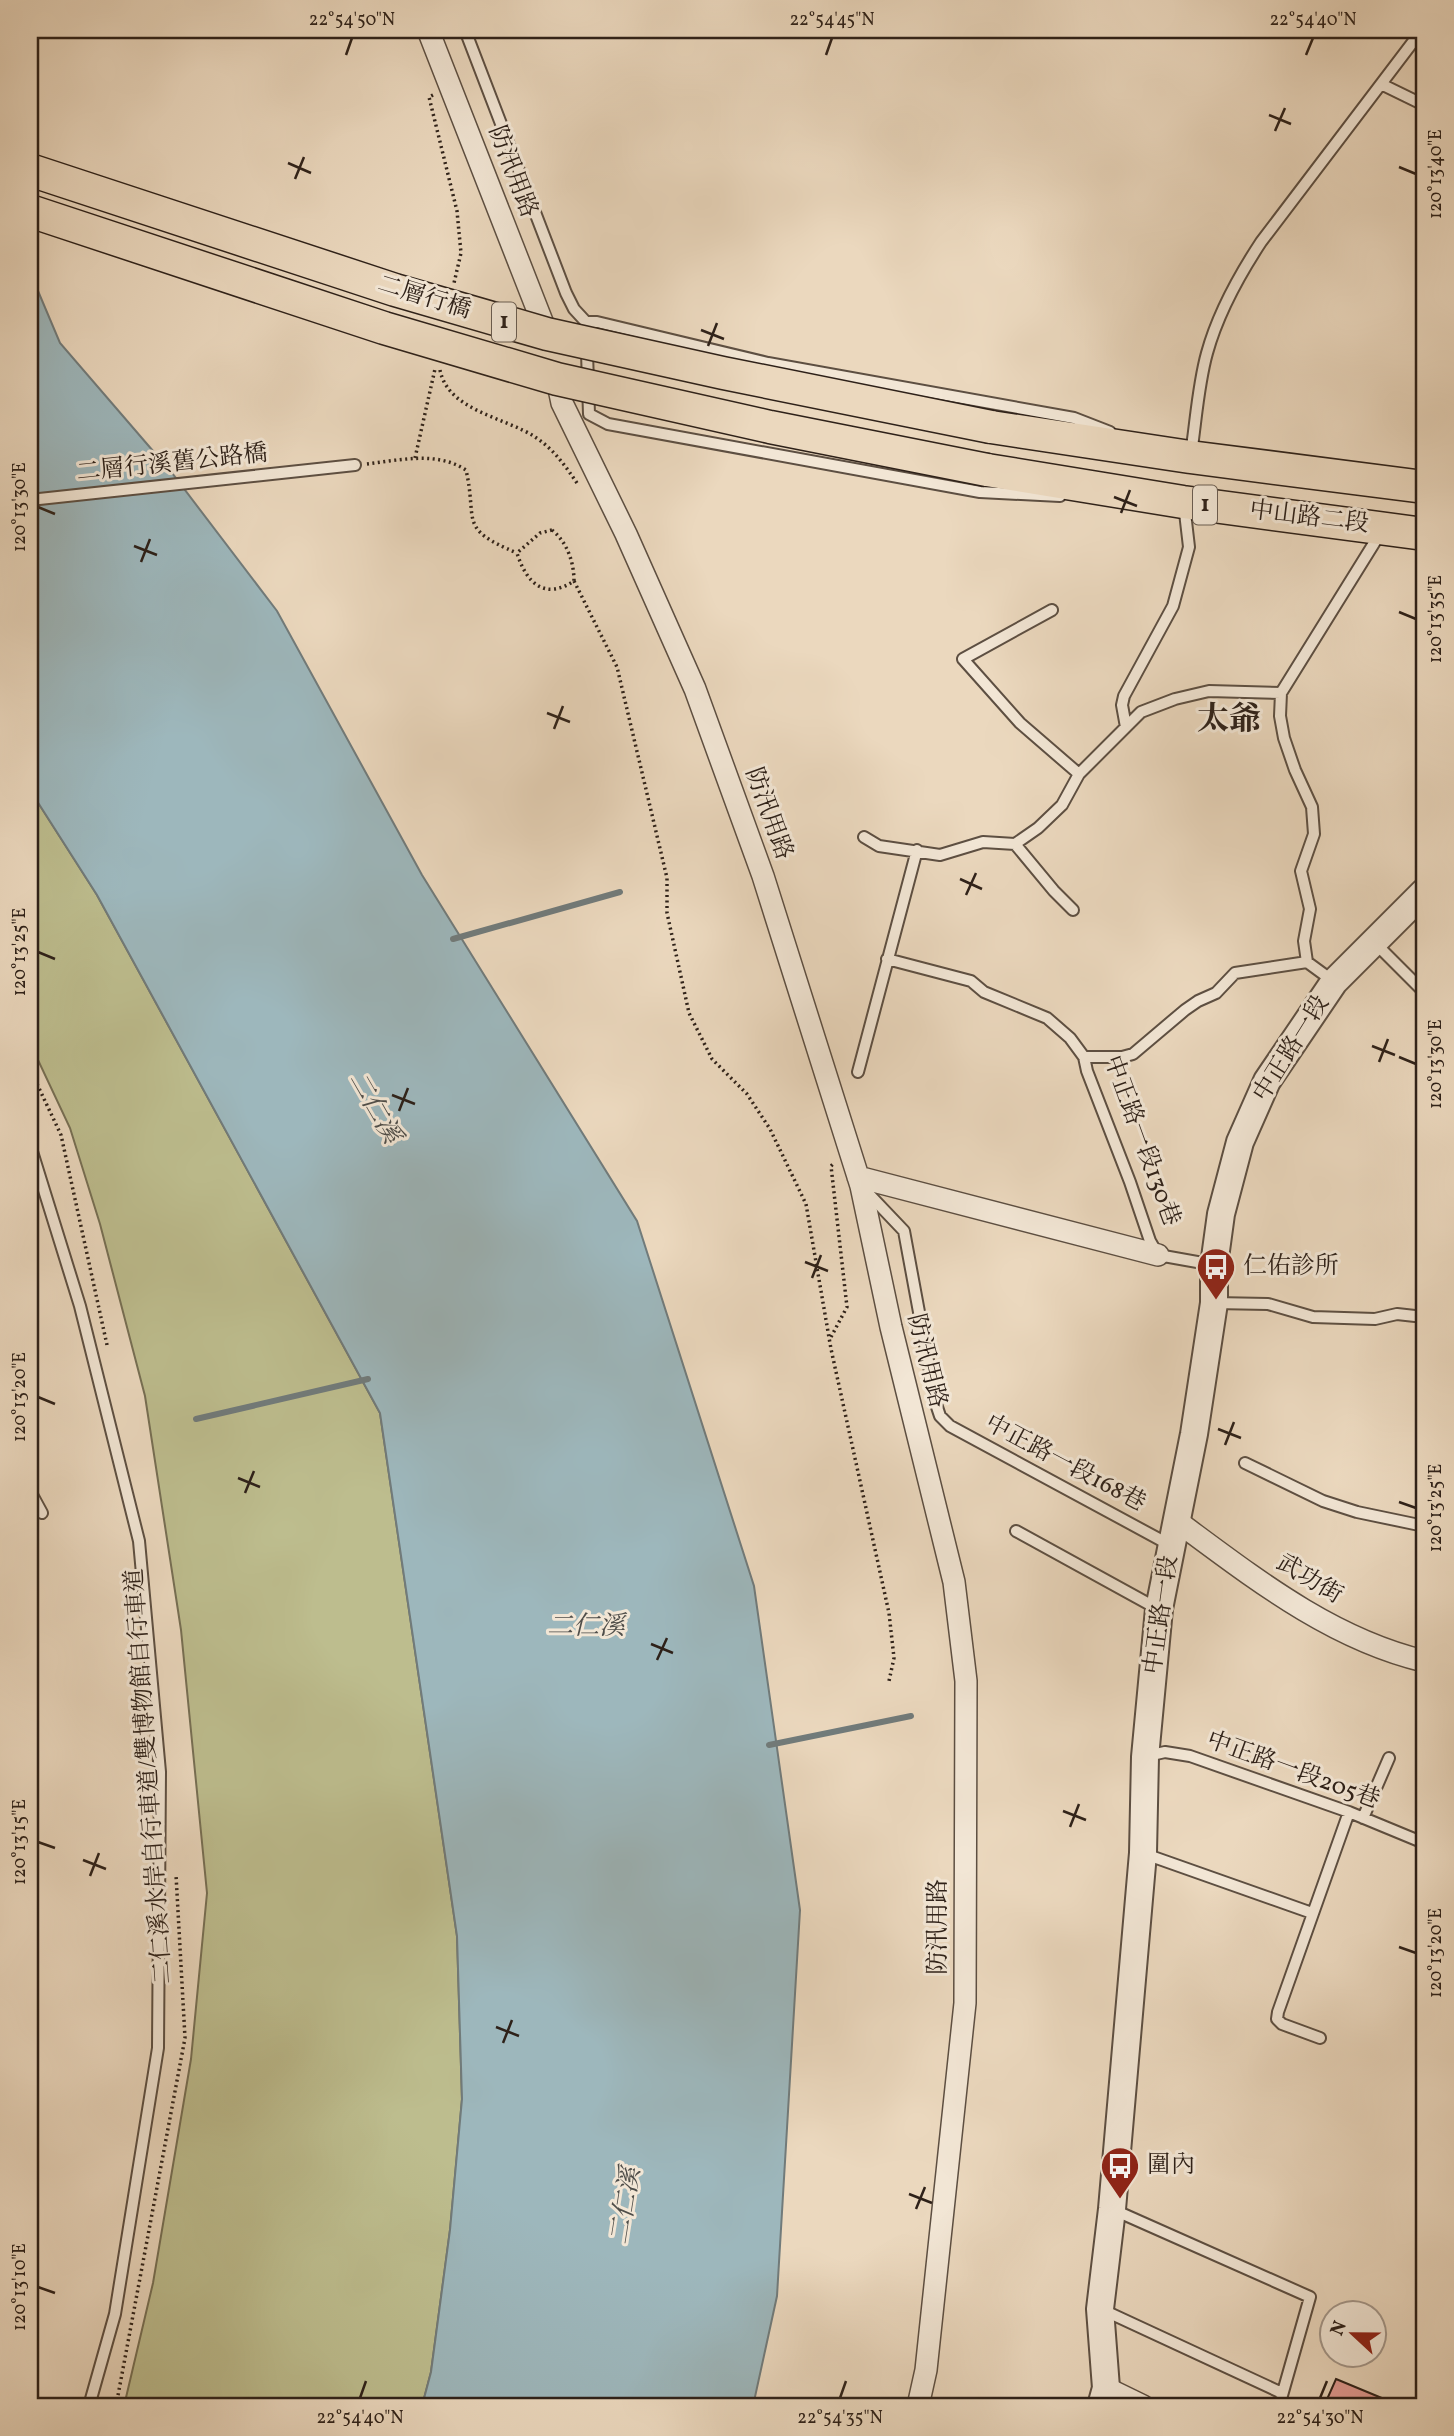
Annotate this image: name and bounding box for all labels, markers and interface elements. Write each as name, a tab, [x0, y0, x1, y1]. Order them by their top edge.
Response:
text: 22°54'50"N	[309, 8, 395, 33]
text: 22°54'45"N	[789, 8, 875, 33]
text: 22°54'40"N	[1269, 8, 1357, 33]
street label: 防汛用路	[479, 121, 545, 223]
text: 120°13'40"E	[1424, 129, 1449, 219]
street label: 二層行橋	[373, 268, 475, 328]
road number: 1	[492, 302, 516, 342]
street label: 二層行溪舊公路橋	[75, 437, 269, 491]
text: 120°13'30"E	[8, 462, 33, 552]
road number: 1	[1193, 485, 1217, 524]
street label: 中山路二段	[1247, 494, 1371, 542]
text: 120°13'35"E	[1424, 575, 1449, 663]
district label: 太爺	[1197, 699, 1261, 743]
street label: 防汛用路	[736, 763, 800, 865]
text: 120°13'25"E	[8, 908, 33, 996]
street label: 中正路一段	[1246, 989, 1338, 1109]
text: 120°13'30"E	[1424, 1019, 1449, 1109]
street label: 中正路一段130巷	[1094, 1051, 1188, 1231]
water label: 二仁溪	[339, 1065, 411, 1153]
bus stop icon: 仁佑診所	[1195, 1246, 1237, 1301]
place label: 仁佑診所	[1243, 1250, 1339, 1284]
street label: 防汛用路	[898, 1310, 954, 1412]
text: 120°13'20"E	[8, 1352, 33, 1442]
street label: 中正路一段168巷	[979, 1407, 1151, 1521]
text: 120°13'25"E	[1424, 1464, 1449, 1552]
street label: 武功街	[1269, 1547, 1349, 1613]
street label: 中正路一段	[1137, 1553, 1187, 1677]
street label: 二仁溪水岸自行車道/雙博物館自行車道	[119, 1567, 181, 1985]
water label: 二仁溪	[547, 1609, 628, 1645]
street label: 中正路一段205巷	[1201, 1724, 1385, 1818]
text: 120°13'15"E	[8, 1799, 33, 1885]
street label: 防汛用路	[922, 1879, 956, 1975]
text: 120°13'20"E	[1424, 1908, 1449, 1998]
bus stop icon: 圍內	[1099, 2145, 1141, 2200]
place label: 圍內	[1147, 2149, 1195, 2183]
water label: 二仁溪	[602, 2162, 650, 2247]
text: 120°13'10"E	[8, 2243, 33, 2331]
north arrow	[1318, 2300, 1388, 2370]
text: N	[1324, 2317, 1354, 2340]
text: 22°54'40"N	[316, 2406, 404, 2431]
text: 22°54'35"N	[797, 2406, 883, 2431]
text: 22°54'30"N	[1277, 2406, 1364, 2431]

